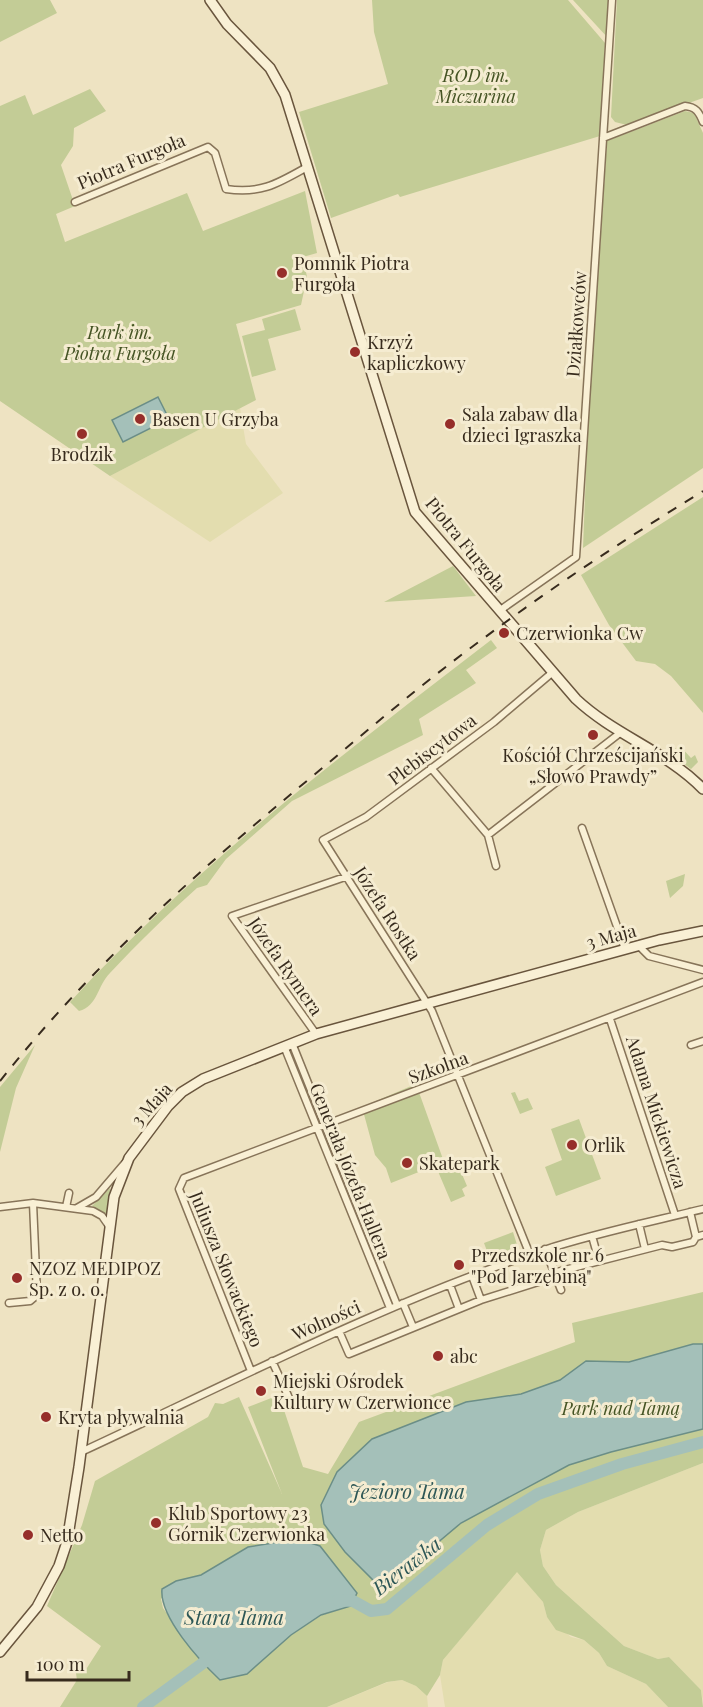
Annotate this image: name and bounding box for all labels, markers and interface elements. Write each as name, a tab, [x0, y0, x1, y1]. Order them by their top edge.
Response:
park label: ROD im. Miczurina	[435, 63, 516, 108]
street label: Piotra Furgoła	[73, 127, 189, 195]
place label: Pomnik Piotra Furgoła	[294, 251, 409, 296]
marker: Pomnik Piotra Furgoła	[275, 266, 289, 280]
street label: Działkowców	[560, 270, 592, 378]
park label: Park im. Piotra Furgoła	[63, 320, 176, 365]
place label: Krzyż kapliczkowy	[367, 330, 466, 375]
marker: Krzyż kapliczkowy	[348, 345, 362, 359]
place label: Sala zabaw dla dzieci Igraszka	[462, 402, 582, 447]
place label: Basen U Grzyba	[152, 407, 279, 431]
marker: Basen U Grzyba	[133, 412, 147, 426]
marker: Sala zabaw dla dzieci Igraszka	[443, 417, 457, 431]
marker: Brodzik	[75, 427, 89, 441]
place label: Brodzik	[51, 442, 114, 466]
street label: Piotra Furgoła	[420, 492, 512, 596]
place label: Czerwionka Cw	[516, 621, 643, 645]
marker: Czerwionka Cw	[497, 626, 511, 640]
street label: Plebiscytowa	[383, 708, 481, 790]
marker: Kościół Chrześcijański „Słowo Prawdy”	[586, 728, 600, 742]
place label: Kościół Chrześcijański „Słowo Prawdy”	[502, 743, 684, 788]
street label: Józefa Rostka	[348, 861, 427, 964]
street label: Józefa Rymera	[243, 911, 329, 1020]
street label: 3 Maja	[583, 918, 639, 954]
street label: Adama Mickiewicza	[621, 1032, 693, 1191]
street label: Szkolna	[405, 1045, 471, 1089]
street label: 3 Maja	[125, 1077, 177, 1131]
street label: Generała Józefa Hallera	[305, 1079, 397, 1263]
place label: Orlik	[584, 1133, 625, 1157]
marker: Orlik	[565, 1138, 579, 1152]
place label: Skatepark	[419, 1151, 500, 1175]
marker: Skatepark	[400, 1156, 414, 1170]
street label: Juliusza Słowackiego	[184, 1187, 269, 1351]
place label: Przedszkole nr 6 "Pod Jarzębiną"	[471, 1243, 604, 1288]
place label: NZOZ MEDIPOZ Sp. z o. o.	[29, 1256, 161, 1301]
marker: Przedszkole nr 6 "Pod Jarzębiną"	[452, 1258, 466, 1272]
marker: NZOZ MEDIPOZ Sp. z o. o.	[10, 1271, 24, 1285]
street label: Wolności	[287, 1294, 364, 1346]
place label: abc	[450, 1344, 478, 1368]
marker: abc	[431, 1349, 445, 1363]
place label: Miejski Ośrodek Kultury w Czerwionce	[273, 1369, 451, 1414]
marker: Miejski Ośrodek Kultury w Czerwionce	[254, 1384, 268, 1398]
park label: Park nad Tamą	[561, 1396, 680, 1420]
place label: Kryta pływalnia	[58, 1405, 184, 1429]
marker: Kryta pływalnia	[39, 1410, 53, 1424]
water label: Jezioro Tama	[349, 1477, 465, 1504]
place label: Klub Sportowy 23 Górnik Czerwionka	[168, 1501, 325, 1546]
marker: Klub Sportowy 23 Górnik Czerwionka	[149, 1516, 163, 1530]
place label: Netto	[40, 1523, 84, 1547]
marker: Netto	[21, 1528, 35, 1542]
water label: Bierawka	[365, 1530, 446, 1601]
water label: Stara Tama	[183, 1603, 284, 1630]
scale bar	[27, 1644, 129, 1682]
text: 100 m	[36, 1652, 85, 1676]

